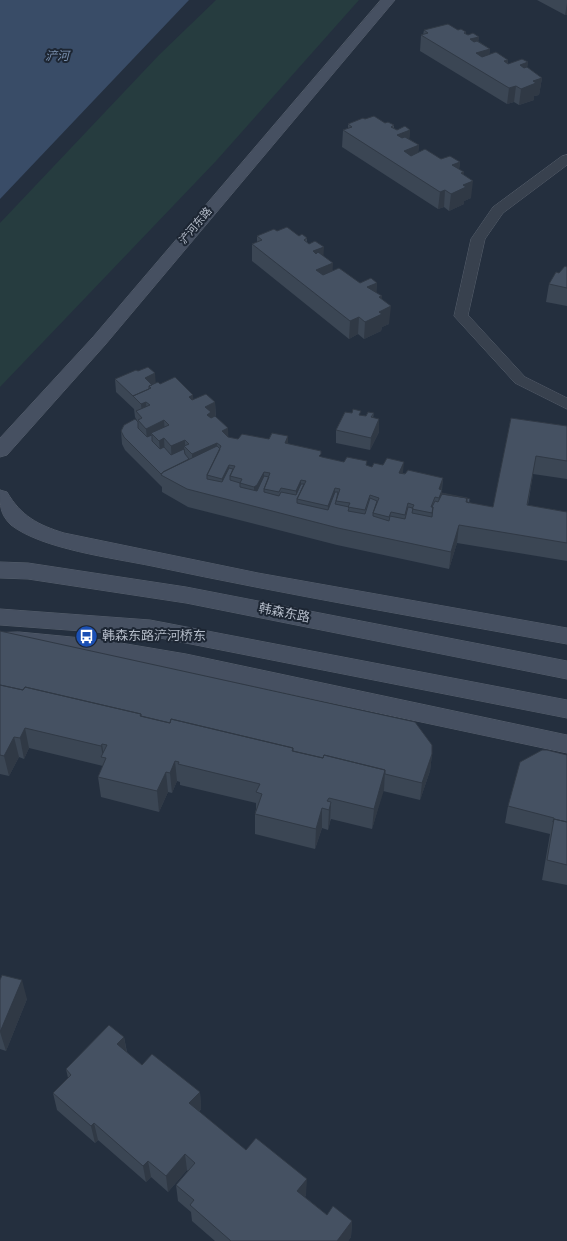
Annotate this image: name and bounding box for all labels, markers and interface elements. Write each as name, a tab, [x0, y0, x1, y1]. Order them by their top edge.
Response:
water label: 浐河	[45, 49, 71, 65]
street label: 浐河东路	[176, 205, 216, 247]
street label: 韩森东路	[257, 600, 311, 627]
bus stop icon: 韩森东路浐河桥东	[74, 624, 100, 650]
place label: 韩森东路浐河桥东	[102, 628, 206, 645]

